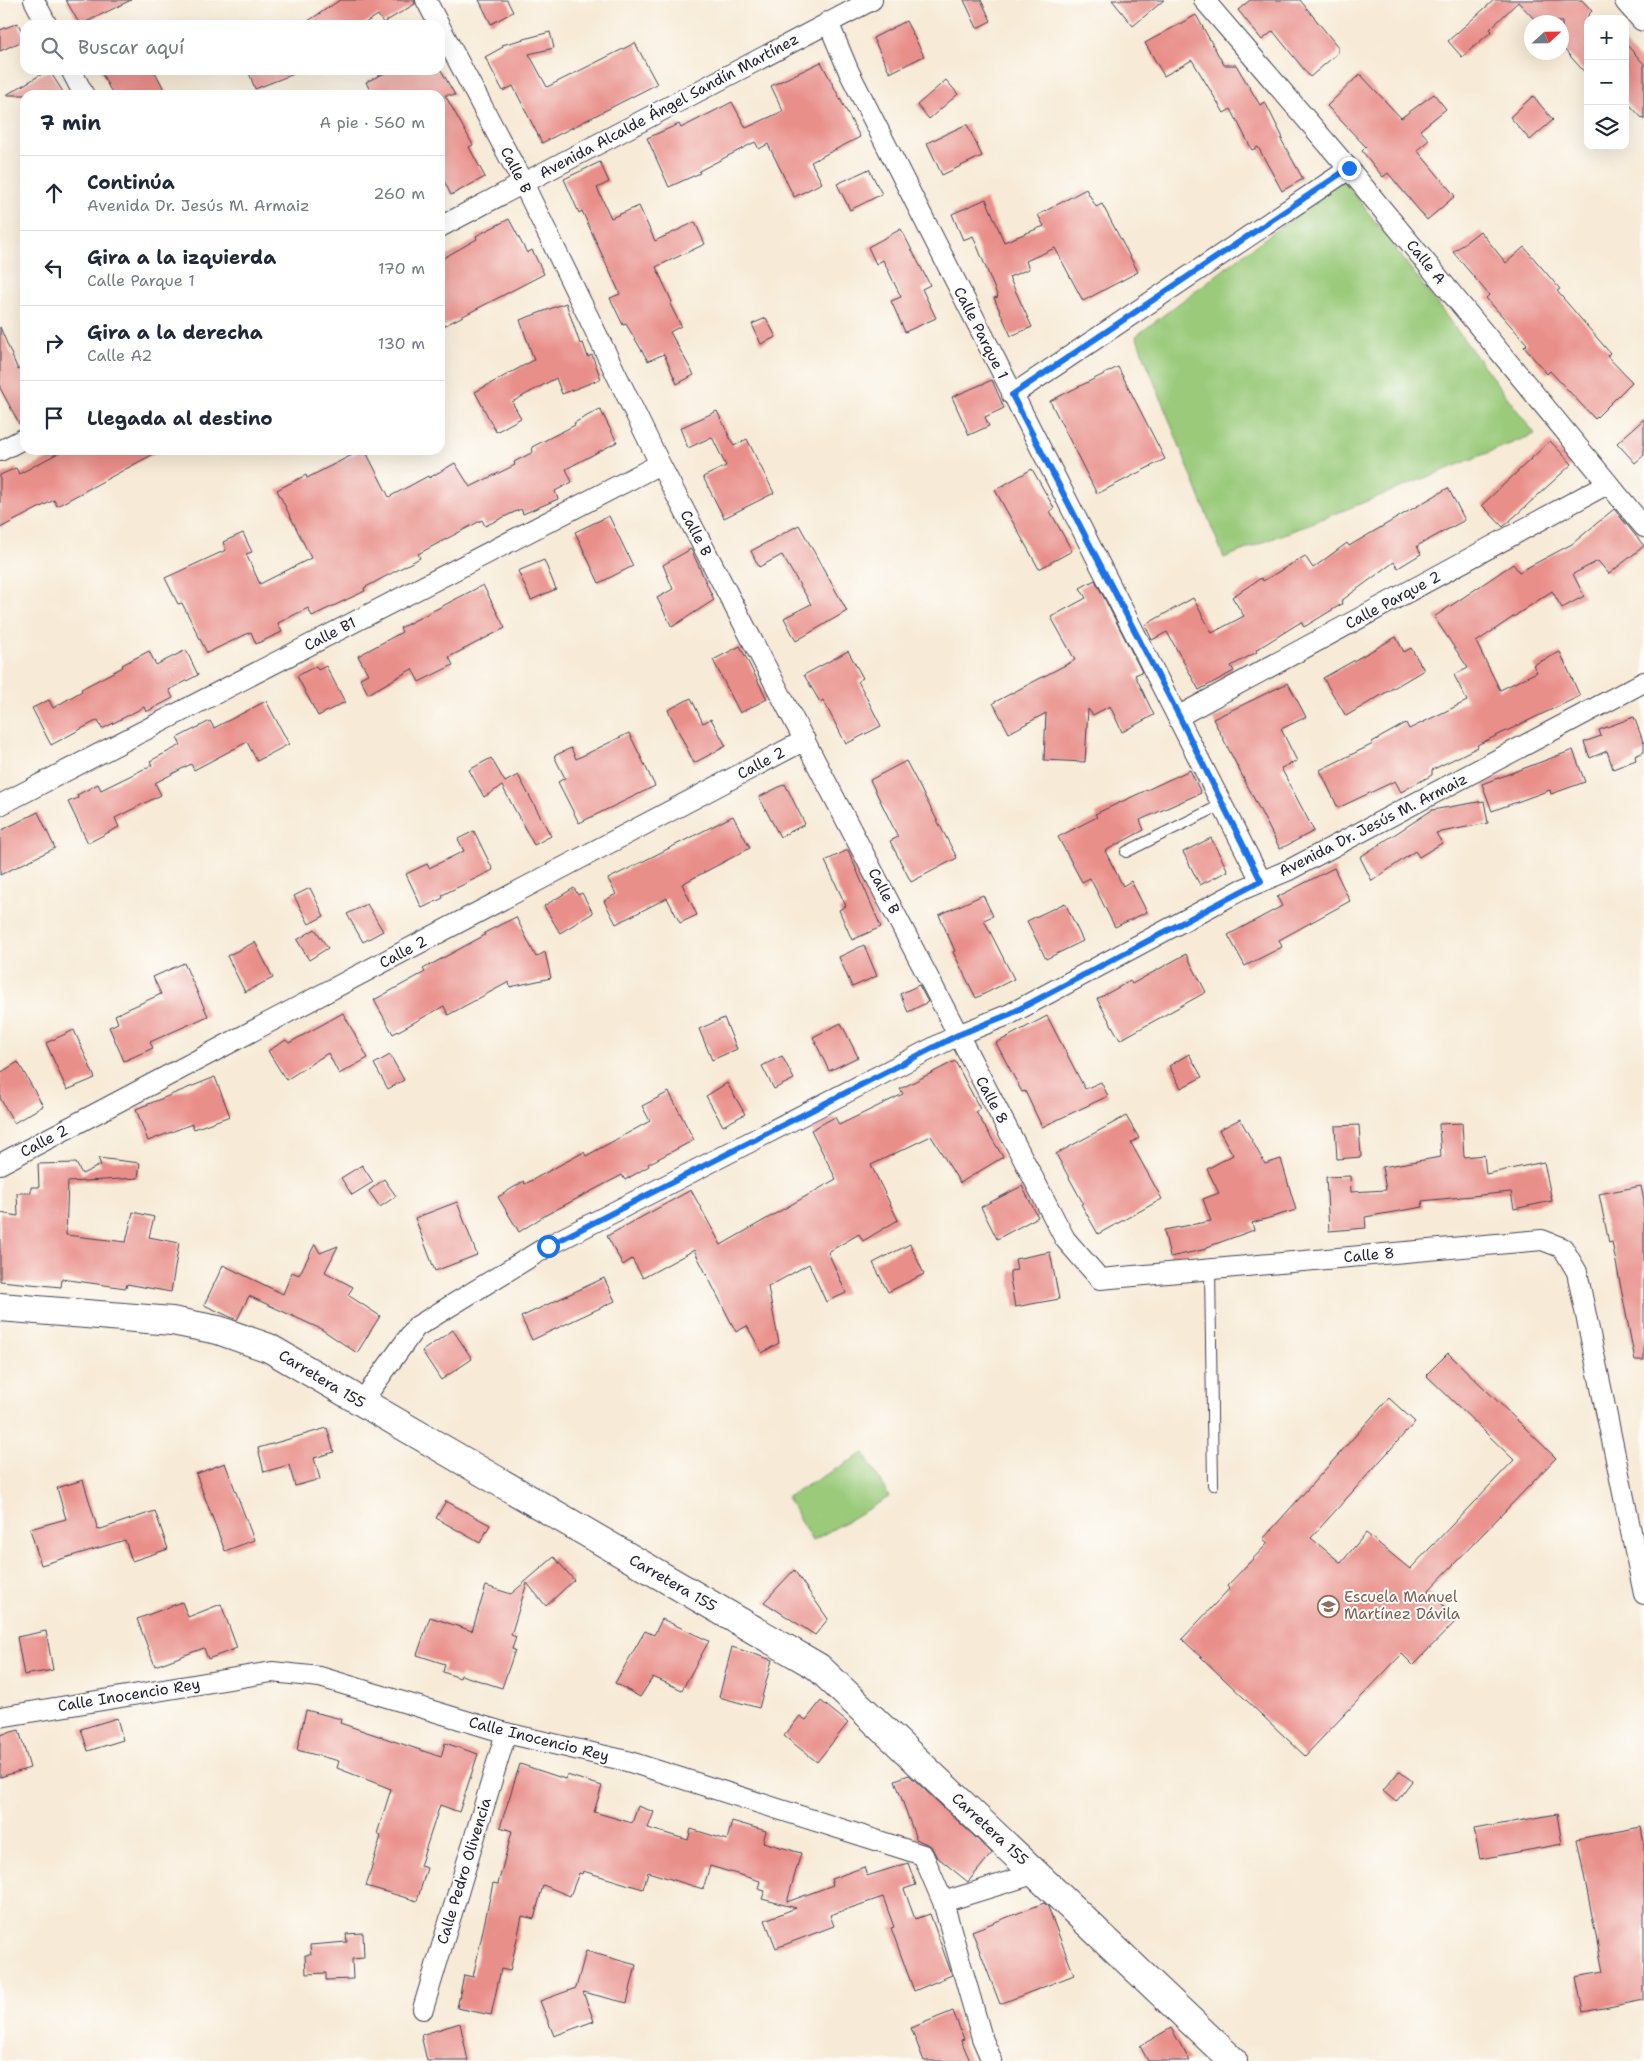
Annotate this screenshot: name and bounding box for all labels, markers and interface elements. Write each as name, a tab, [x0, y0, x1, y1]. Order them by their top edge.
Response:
north arrow	[1524, 15, 1569, 60]
map controls	[1584, 15, 1629, 150]
button: +	[1584, 15, 1629, 60]
search box	[20, 20, 445, 75]
street label: Avenida Alcalde Ángel Sandín Martínez	[535, 28, 802, 183]
icon: search	[38, 34, 66, 62]
text: Buscar aquí	[78, 35, 184, 60]
button: −	[1584, 60, 1629, 105]
button: layers	[1584, 105, 1629, 150]
text: 7 min	[40, 109, 101, 137]
text: A pie · 560 m	[320, 112, 425, 133]
street label: Calle B	[496, 143, 536, 197]
route end	[1338, 157, 1361, 180]
text: Continúa	[87, 170, 175, 195]
icon: ahead	[40, 179, 68, 207]
text: 260 m	[373, 183, 425, 204]
text: Avenida Dr. Jesús M. Armaiz	[87, 195, 310, 216]
street label: Calle A	[1402, 236, 1450, 288]
text: Gira a la izquierda	[87, 245, 276, 270]
icon: left	[40, 254, 68, 282]
text: 170 m	[378, 258, 425, 279]
text: Calle Parque 1	[87, 270, 195, 291]
street label: Calle Parque 1	[949, 283, 1013, 383]
text: Gira a la derecha	[87, 320, 263, 345]
icon: right	[40, 329, 68, 357]
text: 130 m	[378, 333, 425, 354]
text: Calle A2	[87, 345, 152, 366]
icon: arrive	[40, 404, 68, 432]
text: Llegada al destino	[87, 406, 273, 431]
street label: Calle B	[676, 506, 717, 560]
street label: Calle Parque 2	[1342, 566, 1444, 634]
street label: Calle B1	[301, 612, 359, 656]
street label: Calle 2	[734, 742, 788, 784]
street label: Avenida Dr. Jesús M. Armaiz	[1275, 769, 1471, 881]
street label: Calle B	[864, 864, 905, 918]
street label: Calle 2	[376, 931, 430, 973]
street label: Calle 8	[971, 1073, 1013, 1127]
street label: Calle 2	[17, 1120, 71, 1162]
route start	[537, 1235, 560, 1258]
street label: Calle 8	[1343, 1243, 1395, 1267]
street label: Carretera 155	[275, 1345, 369, 1413]
street label: Carretera 155	[626, 1550, 720, 1616]
place label: Escuela Manuel Martínez Dávila	[1344, 1587, 1461, 1624]
school or university icon: Escuela Manuel Martínez Dávila	[1316, 1594, 1340, 1618]
street label: Calle Inocencio Rey	[56, 1674, 202, 1716]
street label: Calle Inocencio Rey	[467, 1712, 611, 1766]
street label: Carretera 155	[947, 1788, 1033, 1870]
street label: Calle Pedro Olivencia	[432, 1795, 496, 1947]

